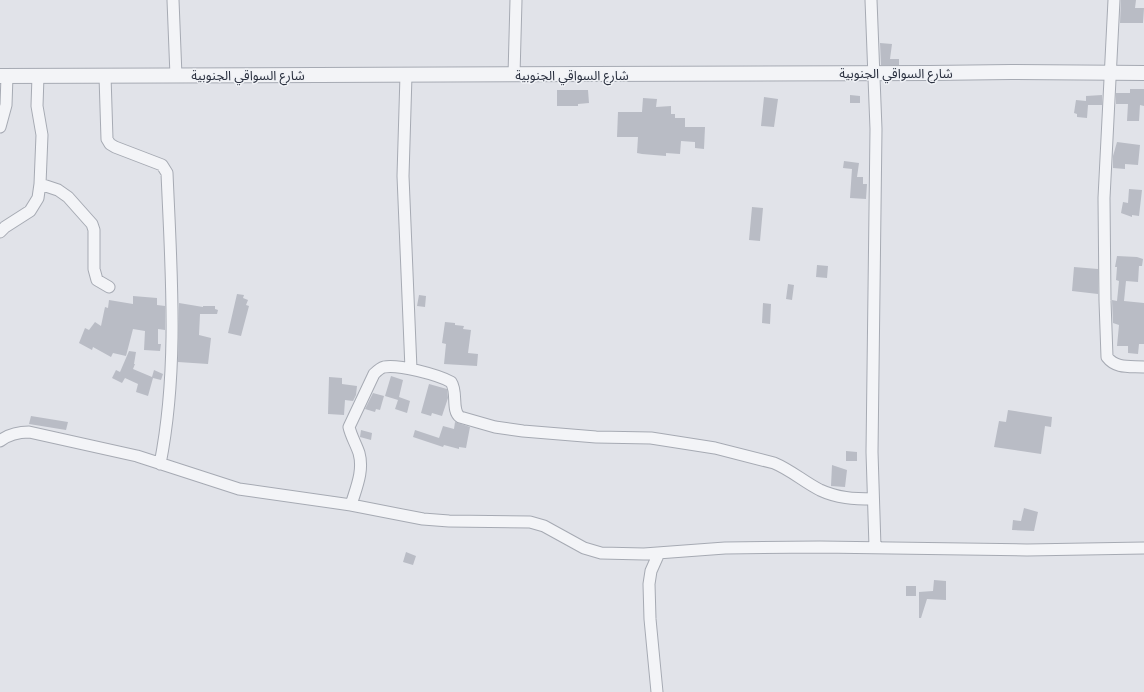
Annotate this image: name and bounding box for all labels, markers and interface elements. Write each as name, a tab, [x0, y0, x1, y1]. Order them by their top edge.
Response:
street label: شارع السواقي الجنوبية	[839, 66, 953, 84]
street label: شارع السواقي الجنوبية	[191, 68, 305, 86]
street label: شارع السواقي الجنوبية	[515, 68, 629, 86]

